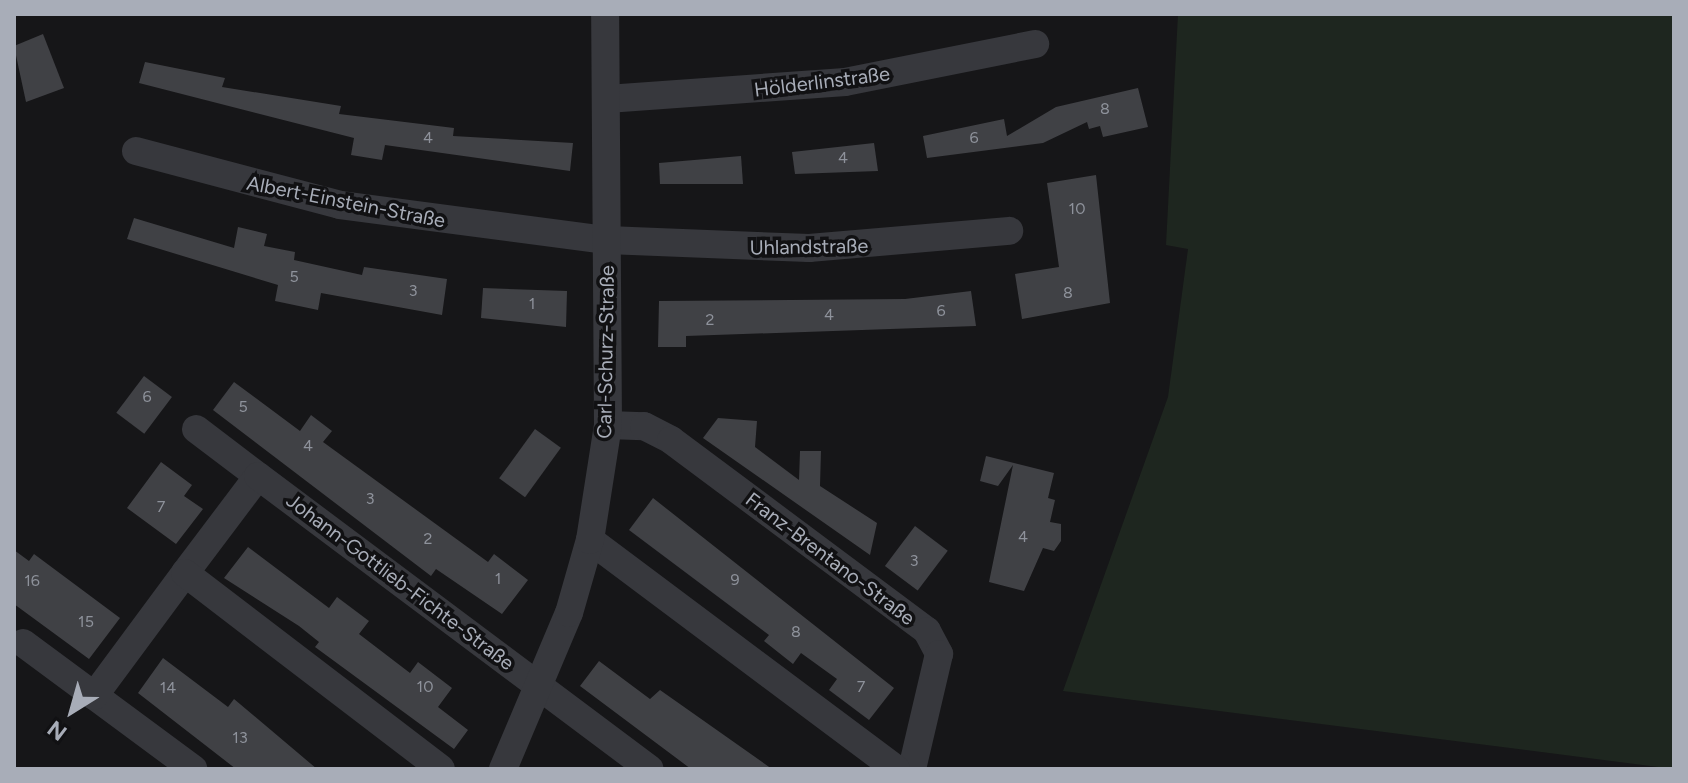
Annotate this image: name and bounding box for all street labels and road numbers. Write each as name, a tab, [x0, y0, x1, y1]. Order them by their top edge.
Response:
street label: Hölderlinstraße	[753, 62, 891, 102]
street label: Albert-Einstein-Straße	[245, 171, 447, 233]
street label: Uhlandstraße	[749, 234, 869, 260]
street label: Carl-Schurz-Straße	[592, 265, 620, 439]
street label: Franz-Brentano-Straße	[741, 487, 919, 631]
street label: Johann-Gottlieb-Fichte-Straße	[281, 488, 519, 676]

